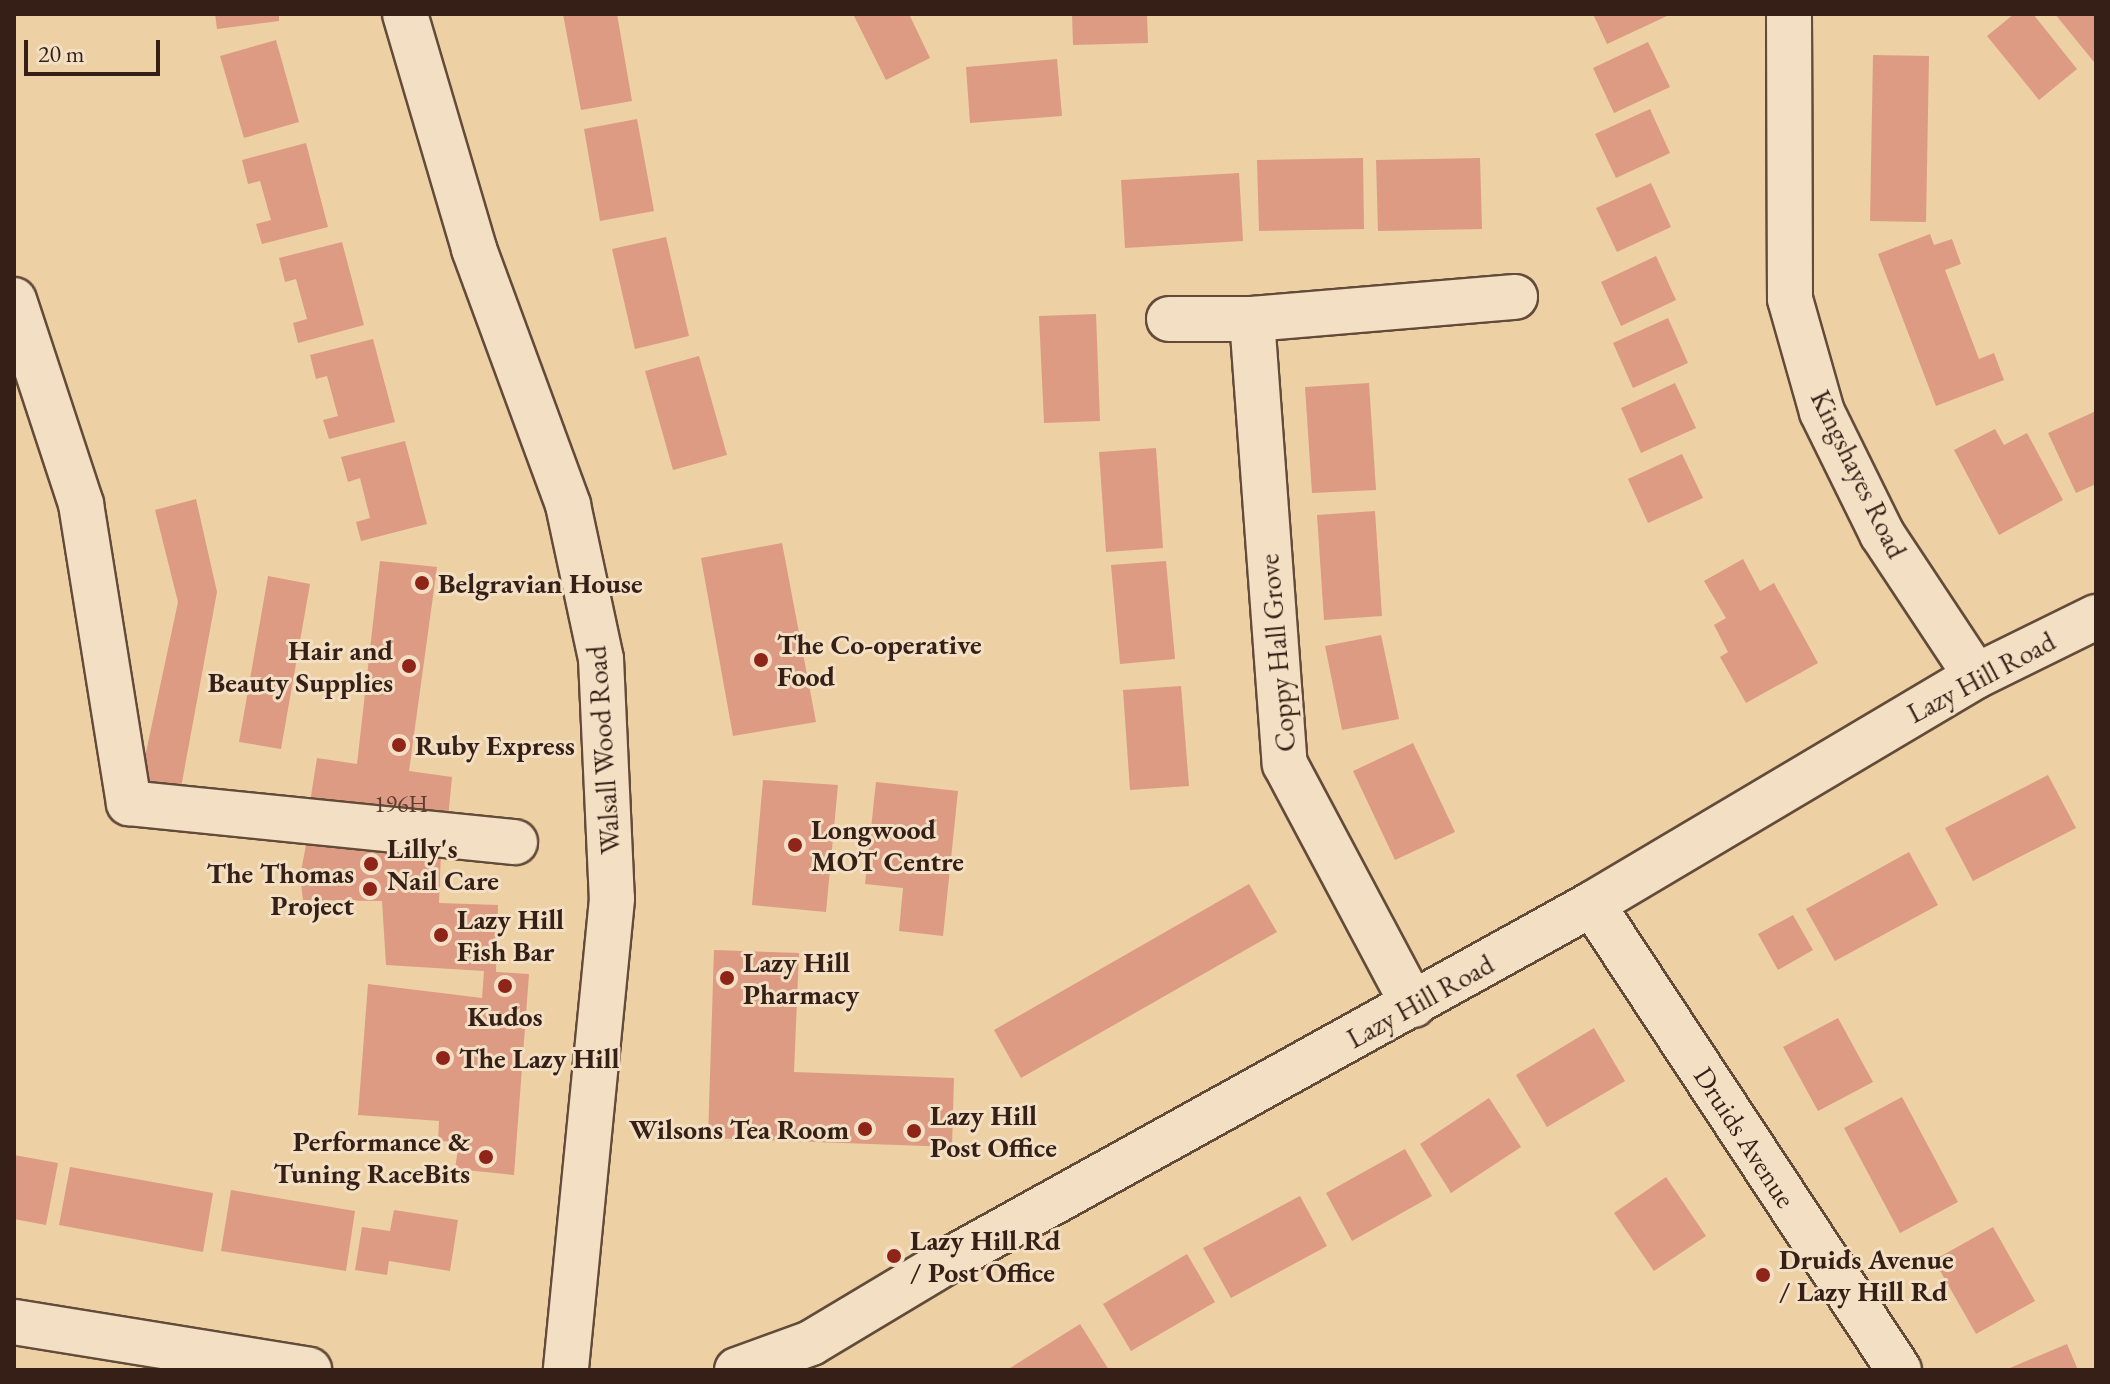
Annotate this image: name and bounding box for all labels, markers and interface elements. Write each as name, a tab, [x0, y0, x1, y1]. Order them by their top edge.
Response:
scale bar	[28, 24, 164, 74]
text: 20 m	[38, 38, 85, 69]
street label: Kingshayes Road	[1804, 384, 1914, 564]
street label: Coppy Hall Grove	[1252, 553, 1302, 753]
place label: Belgravian House	[438, 566, 643, 600]
marker: Belgravian House	[413, 574, 431, 592]
street label: Lazy Hill Road	[1901, 624, 2061, 730]
place label: The Co-operative Food	[777, 627, 982, 693]
place label: Hair and Beauty Supplies	[208, 633, 393, 699]
street label: Walsall Wood Road	[579, 645, 627, 855]
marker: The Co-operative Food	[752, 651, 770, 669]
marker: Hair and Beauty Supplies	[400, 657, 418, 675]
place label: Ruby Express	[415, 728, 575, 762]
marker: Ruby Express	[390, 736, 408, 754]
house number: 196H	[374, 790, 428, 818]
place label: Longwood MOT Centre	[811, 812, 964, 878]
place label: Lilly's Nail Care	[387, 831, 499, 897]
marker: Longwood MOT Centre	[786, 836, 804, 854]
marker: Lilly's Nail Care	[362, 855, 380, 873]
place label: The Thomas Project	[206, 856, 354, 922]
marker: The Thomas Project	[361, 880, 379, 898]
place label: Lazy Hill Fish Bar	[457, 902, 564, 968]
marker: Lazy Hill Fish Bar	[432, 926, 450, 944]
place label: Lazy Hill Pharmacy	[743, 945, 859, 1011]
street label: Lazy Hill Road	[1341, 947, 1499, 1055]
marker: Lazy Hill Pharmacy	[718, 969, 736, 987]
marker: Kudos	[496, 977, 514, 995]
place label: Kudos	[467, 999, 543, 1033]
place label: The Lazy Hill	[459, 1041, 620, 1075]
marker: The Lazy Hill	[434, 1049, 452, 1067]
street label: Druids Avenue	[1687, 1060, 1803, 1214]
place label: Lazy Hill Post Office	[930, 1098, 1057, 1164]
place label: Wilsons Tea Room	[629, 1112, 849, 1146]
marker: Wilsons Tea Room	[856, 1120, 874, 1138]
marker: Lazy Hill Post Office	[905, 1122, 923, 1140]
place label: Performance & Tuning RaceBits	[273, 1124, 470, 1190]
marker: Performance & Tuning RaceBits	[477, 1148, 495, 1166]
place label: Lazy Hill Rd / Post Office	[910, 1223, 1060, 1289]
place label: Druids Avenue / Lazy Hill Rd	[1779, 1242, 1954, 1308]
marker: Lazy Hill Rd / Post Office	[885, 1247, 903, 1265]
marker: Druids Avenue / Lazy Hill Rd	[1754, 1266, 1772, 1284]

